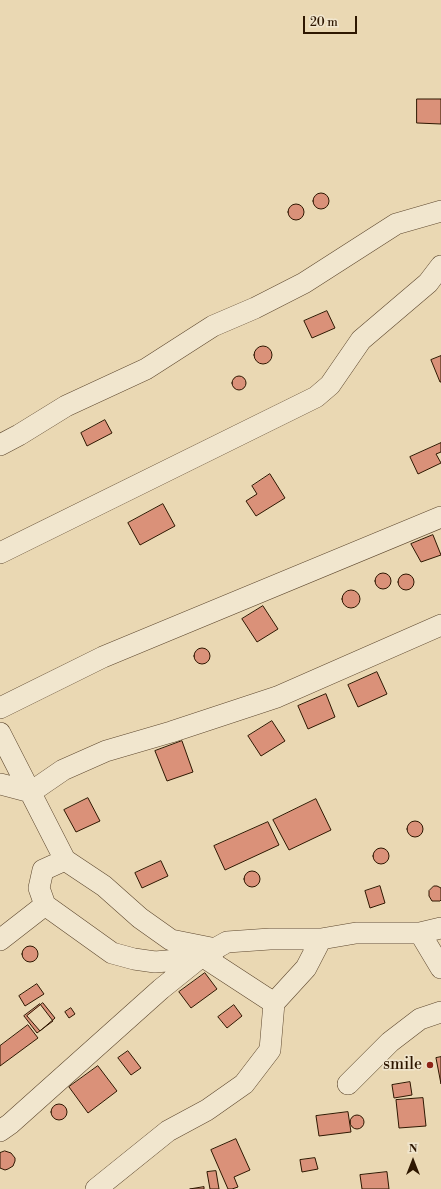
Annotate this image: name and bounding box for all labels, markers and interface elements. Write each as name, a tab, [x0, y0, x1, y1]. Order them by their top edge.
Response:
scale bar	[305, 8, 359, 34]
text: 20 m	[310, 15, 338, 30]
place label: smile	[383, 1055, 422, 1075]
marker: smile	[425, 1060, 435, 1070]
north arrow	[393, 1141, 433, 1181]
text: N	[409, 1142, 417, 1156]

